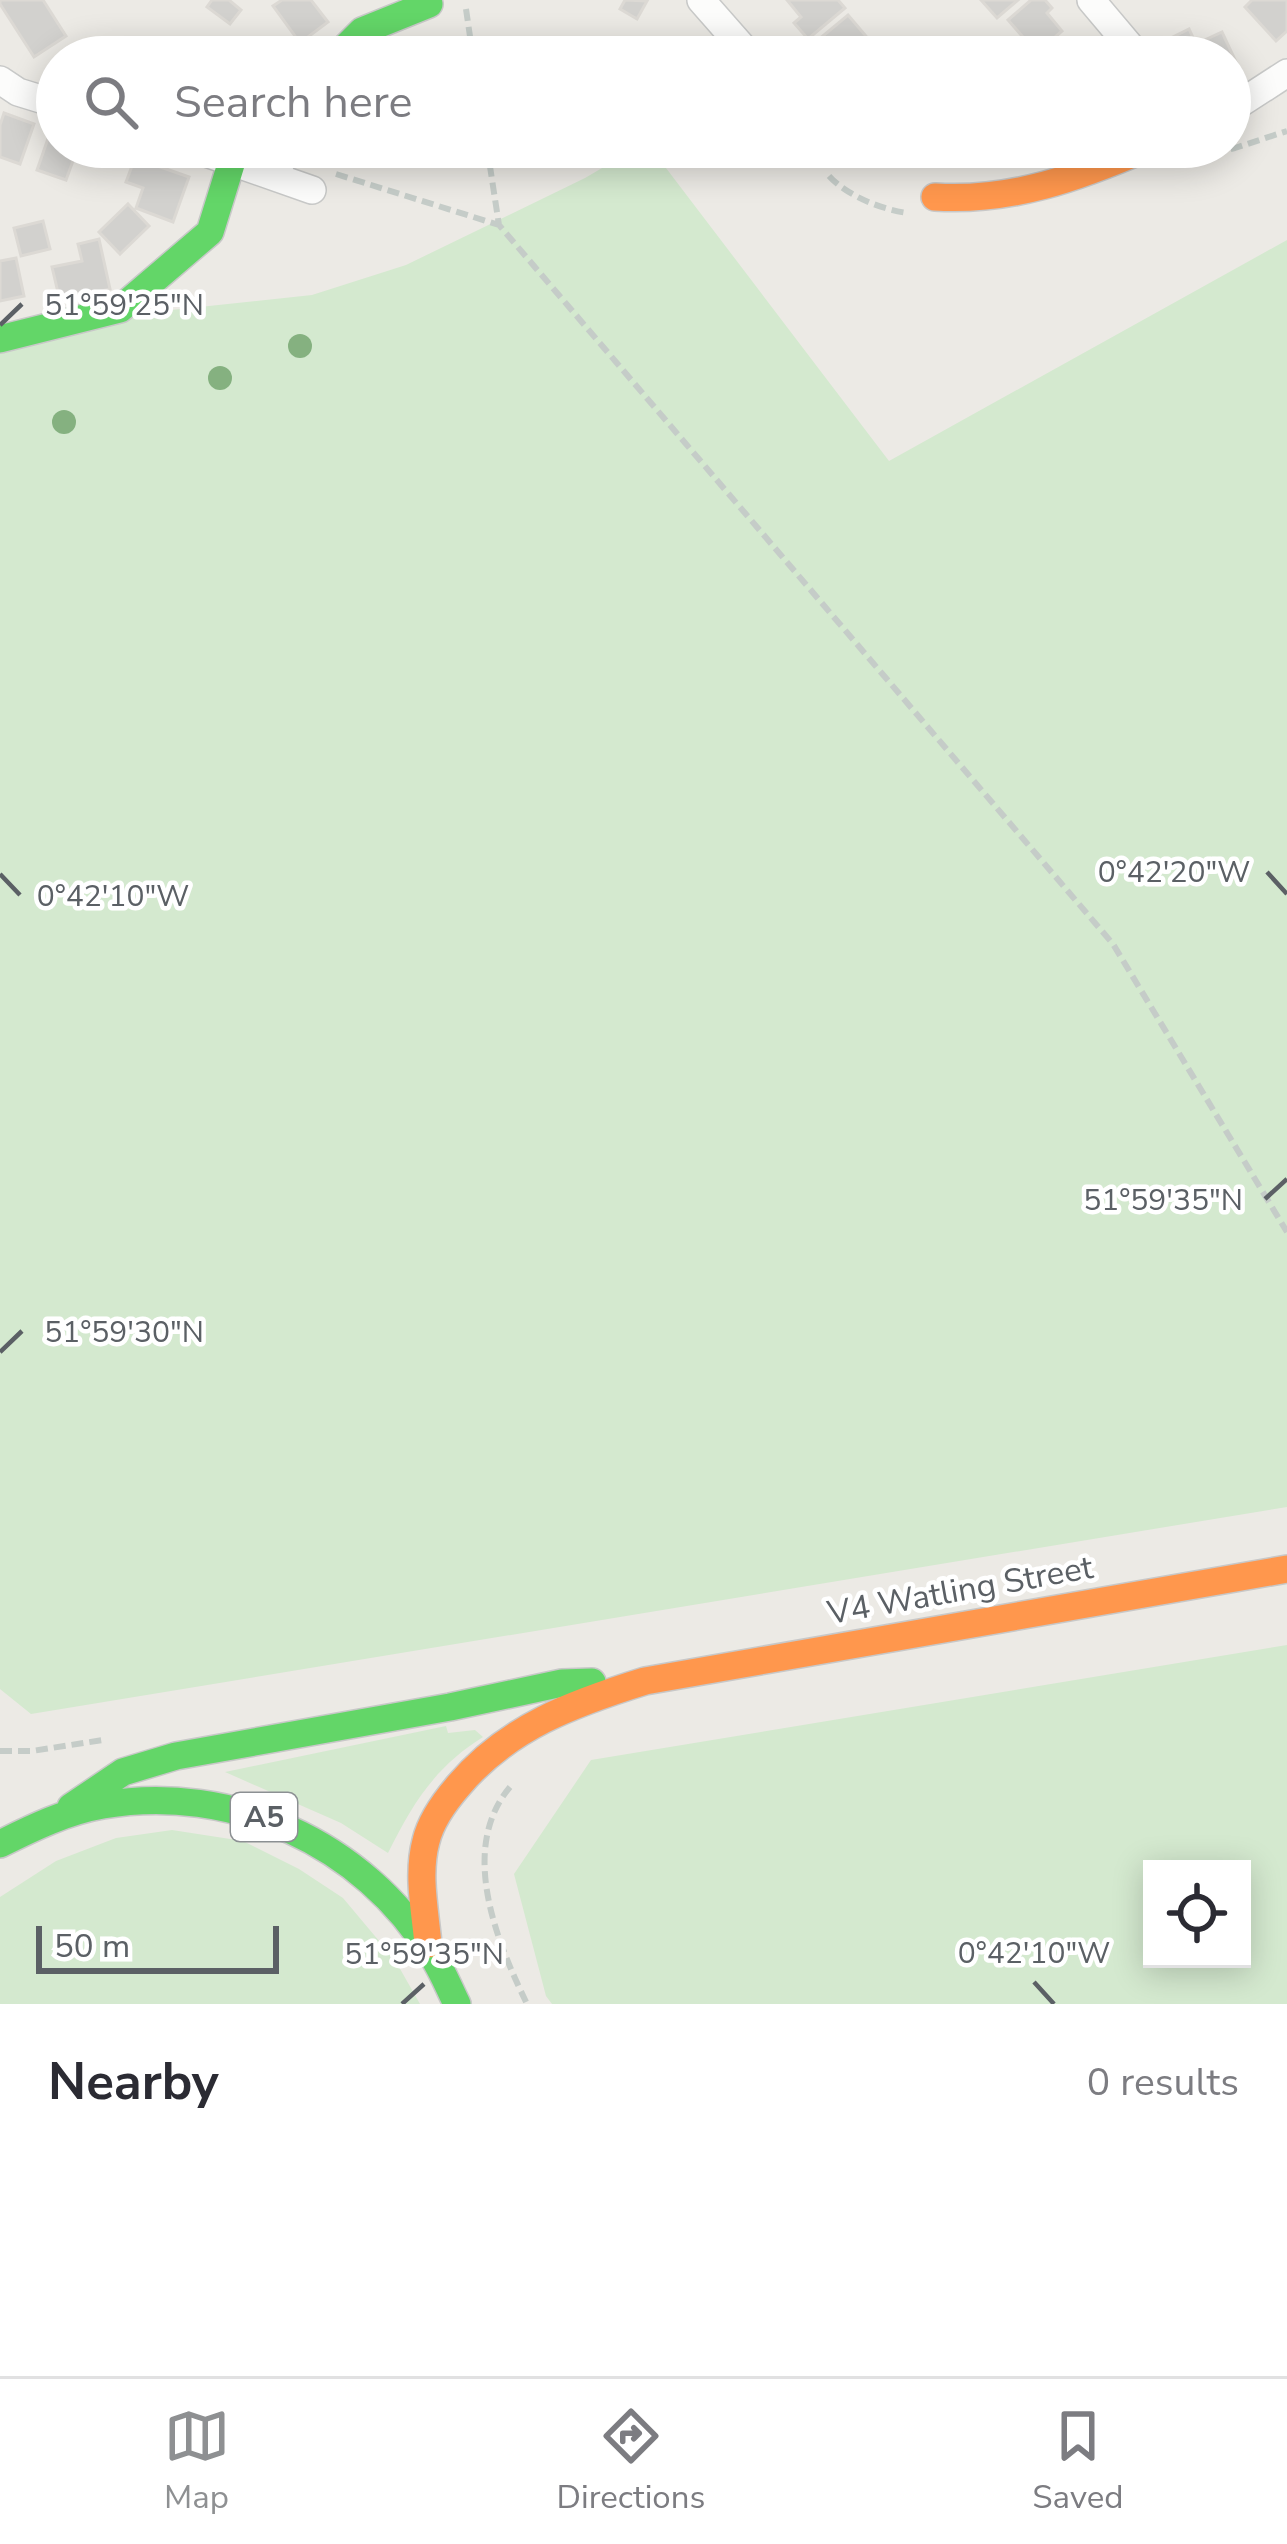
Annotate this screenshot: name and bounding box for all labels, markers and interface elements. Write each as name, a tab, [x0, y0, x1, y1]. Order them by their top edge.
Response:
search box	[36, 36, 1251, 168]
icon: search	[78, 69, 144, 135]
text: Search here	[174, 72, 413, 133]
text: 51°59'25"N	[44, 285, 204, 326]
text: 0°42'20"W	[1098, 852, 1250, 893]
text: 0°42'10"W	[37, 876, 189, 917]
text: 51°59'35"N	[1083, 1180, 1243, 1221]
text: 51°59'30"N	[44, 1312, 204, 1353]
street label: V4 Watling Street	[823, 1545, 1097, 1636]
road number: A5	[231, 1793, 297, 1841]
map controls	[1143, 1860, 1251, 1968]
button: locate	[1143, 1860, 1251, 1968]
scale bar	[36, 1920, 279, 1973]
text: 50 m	[54, 1924, 130, 1969]
text: 0°42'10"W	[958, 1933, 1110, 1974]
text: 51°59'35"N	[344, 1934, 504, 1975]
text: Nearby	[48, 2047, 219, 2117]
text: 0 results	[1087, 2056, 1239, 2109]
tab: Map	[164, 2403, 230, 2520]
tab: Directions	[557, 2403, 705, 2520]
tab: Saved	[1032, 2403, 1123, 2520]

